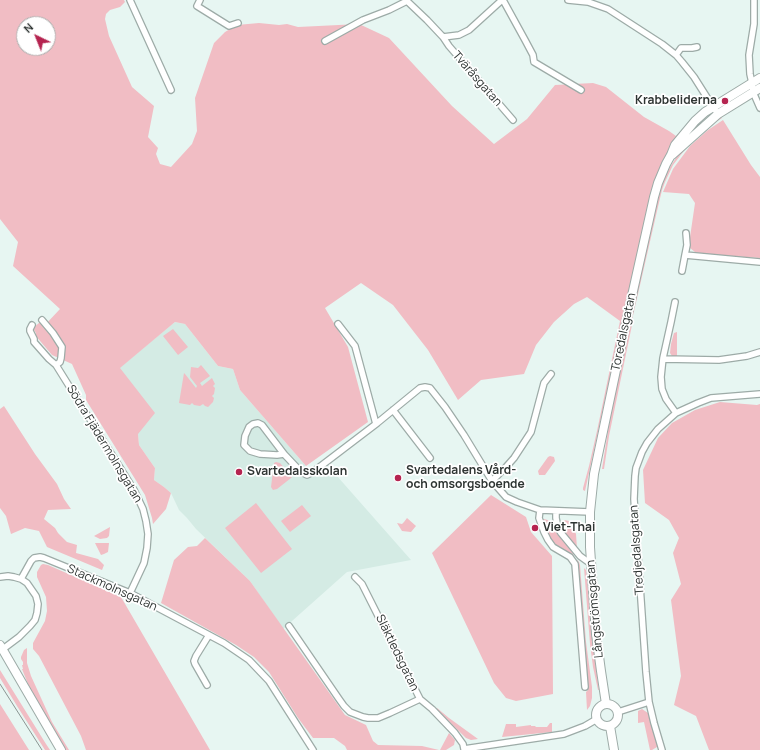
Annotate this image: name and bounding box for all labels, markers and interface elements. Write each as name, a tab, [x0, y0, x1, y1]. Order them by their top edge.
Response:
north arrow	[16, 16, 56, 56]
text: N	[20, 19, 36, 36]
street label: Tväråsgatan	[449, 49, 505, 109]
place label: Krabbeliderna	[635, 94, 717, 108]
marker: Krabbeliderna	[720, 96, 730, 106]
street label: Toredalsgatan	[609, 291, 639, 373]
street label: Södra Fjädermolnsgatan	[63, 383, 145, 505]
place label: Svartedalens Vård- och omsorgsboende	[406, 464, 525, 492]
place label: Svartedalsskolan	[247, 465, 347, 479]
marker: Svartedalsskolan	[234, 467, 244, 477]
marker: Svartedalens Vård- och omsorgsboende	[393, 473, 403, 483]
street label: Tredjedalsgatan	[627, 505, 647, 595]
place label: Viet-Thai	[543, 521, 595, 535]
marker: Viet-Thai	[530, 523, 540, 533]
street label: Långströmsgatan	[584, 559, 606, 659]
street label: Stackmolnsgatan	[65, 562, 159, 614]
street label: Släktledsgatan	[372, 612, 422, 694]

